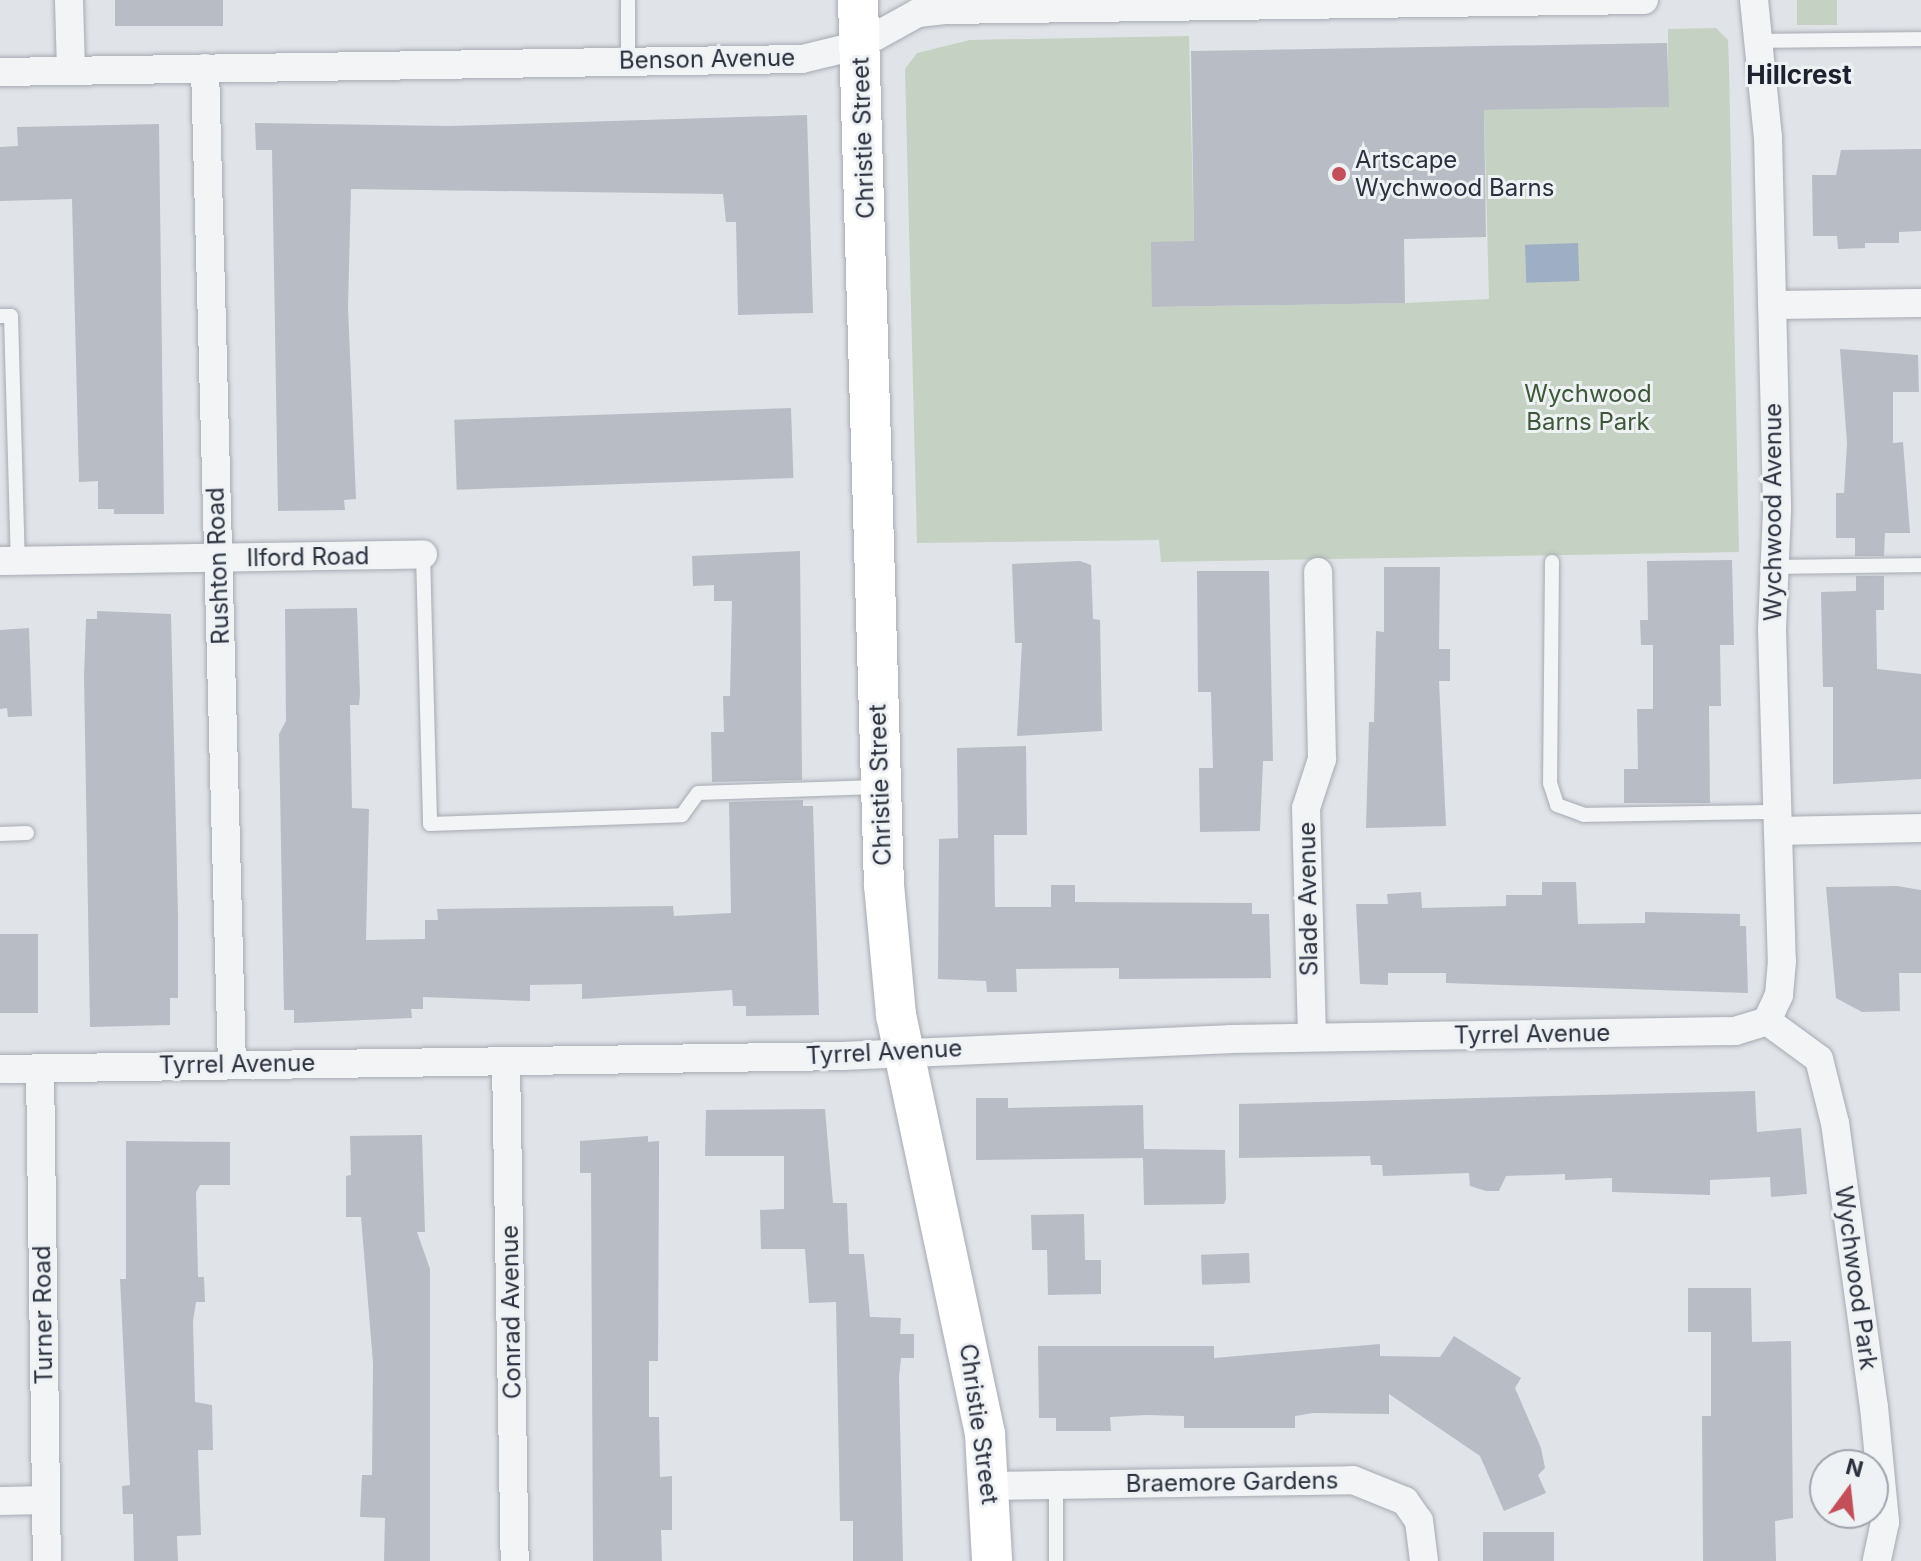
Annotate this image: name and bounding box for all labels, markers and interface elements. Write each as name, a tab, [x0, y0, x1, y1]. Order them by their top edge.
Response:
street label: Benson Avenue	[619, 43, 795, 75]
street label: Christie Street	[846, 57, 880, 219]
district label: Hillcrest	[1746, 59, 1852, 91]
place label: Artscape Wychwood Barns	[1355, 146, 1554, 202]
marker: Artscape Wychwood Barns	[1330, 165, 1348, 183]
park label: Wychwood Barns Park	[1524, 380, 1652, 436]
street label: Wychwood Avenue	[1759, 403, 1787, 621]
street label: Rushton Road	[201, 487, 235, 645]
street label: Ilford Road	[246, 542, 370, 572]
street label: Christie Street	[863, 704, 897, 866]
street label: Slade Avenue	[1292, 822, 1324, 976]
street label: Tyrrel Avenue	[1454, 1018, 1610, 1050]
street label: Tyrrel Avenue	[805, 1034, 963, 1070]
street label: Tyrrel Avenue	[159, 1048, 315, 1080]
street label: Wychwood Park	[1829, 1184, 1883, 1372]
street label: Conrad Avenue	[495, 1225, 527, 1399]
street label: Turner Road	[27, 1245, 59, 1385]
street label: Christie Street	[953, 1342, 1005, 1506]
north arrow	[1809, 1449, 1889, 1529]
text: N	[1843, 1453, 1866, 1482]
street label: Braemore Gardens	[1125, 1466, 1339, 1498]

